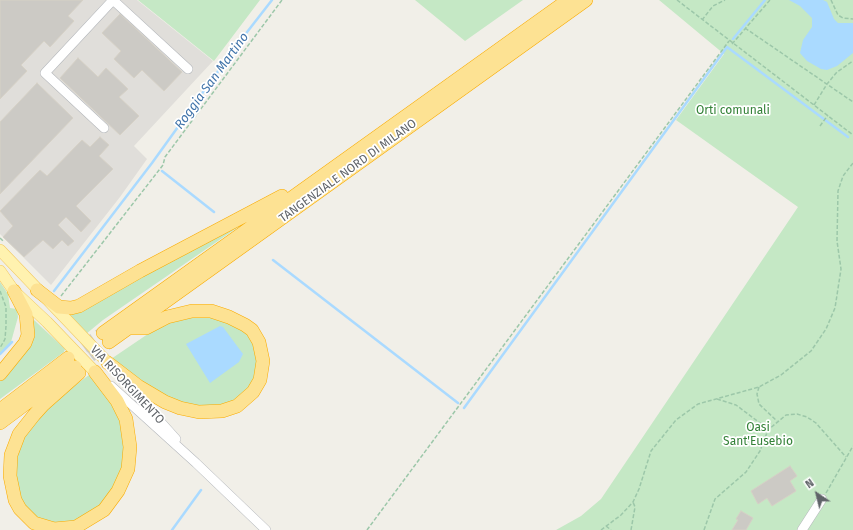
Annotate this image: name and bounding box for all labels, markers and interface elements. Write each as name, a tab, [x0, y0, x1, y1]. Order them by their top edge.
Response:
water label: Roggia San Martino	[172, 30, 252, 132]
park label: Orti comunali	[696, 104, 770, 118]
street label: TANGENZIALE NORD DI MILANO	[276, 116, 420, 226]
street label: VIA RISORGIMENTO	[87, 343, 167, 427]
park label: Oasi Sant'Eusebio	[723, 421, 793, 449]
north arrow	[797, 474, 837, 514]
text: N	[803, 476, 817, 491]

